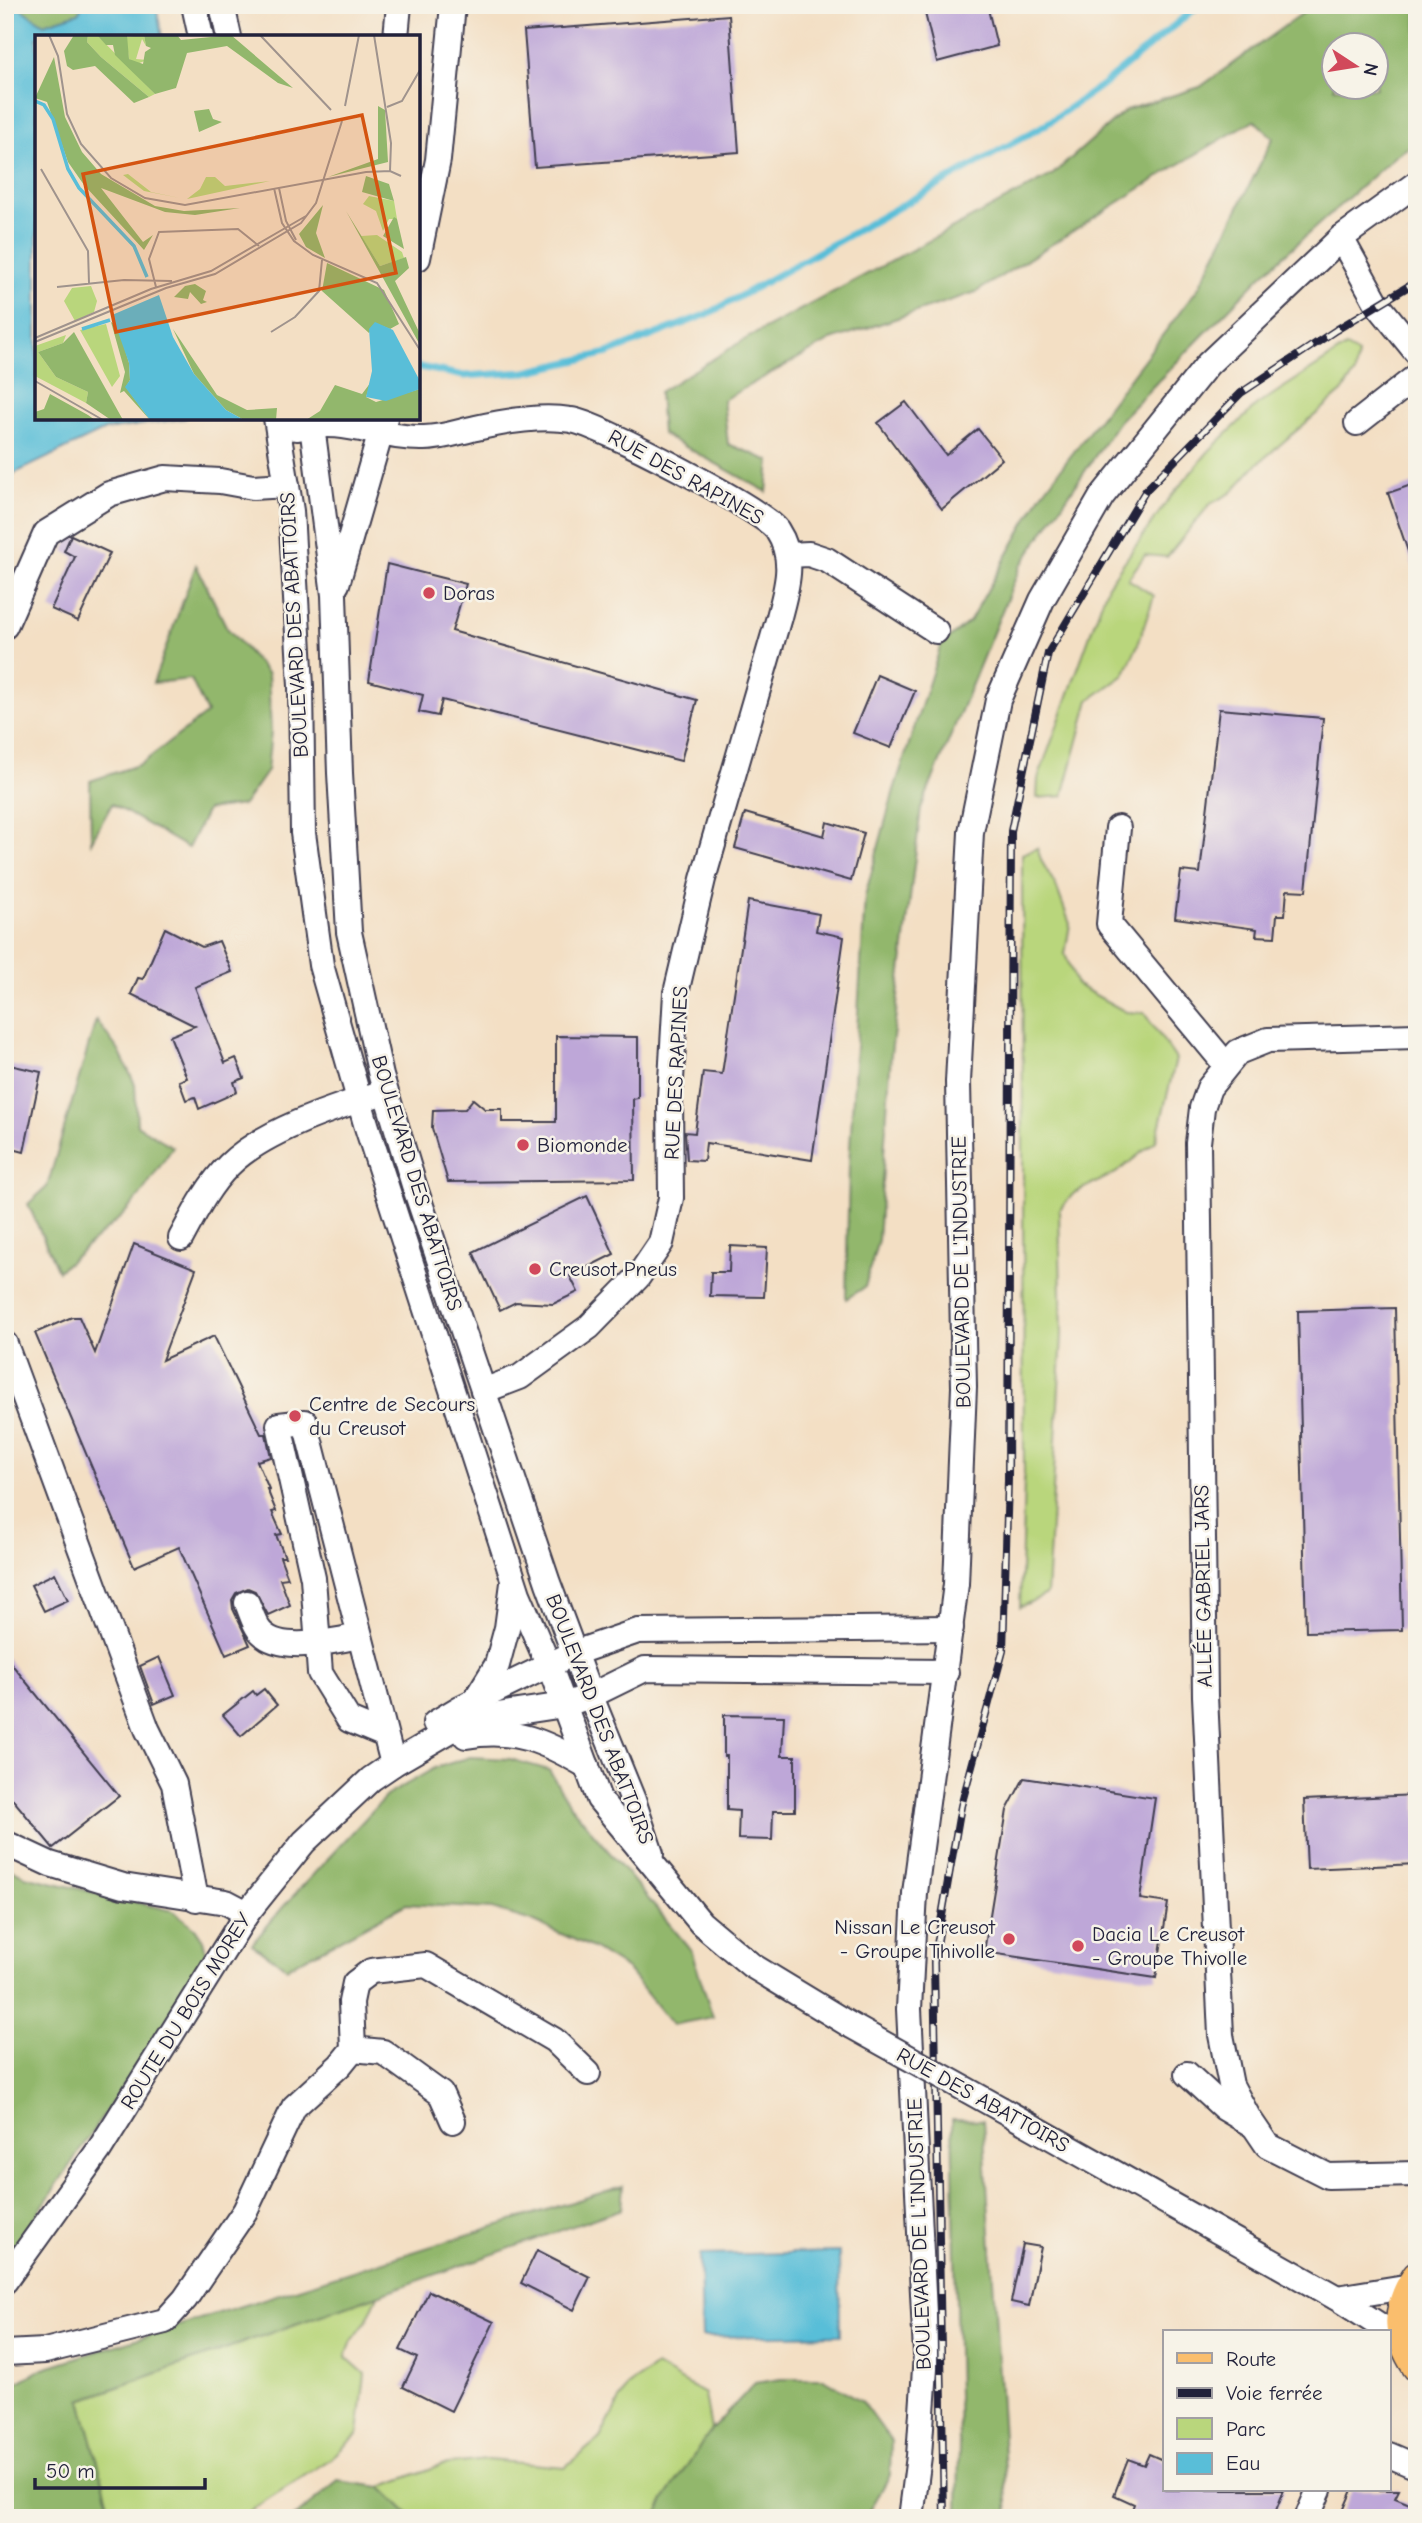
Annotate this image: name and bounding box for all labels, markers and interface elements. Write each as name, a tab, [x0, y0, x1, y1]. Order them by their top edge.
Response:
north arrow	[1320, 32, 1390, 102]
inset map	[35, 35, 420, 420]
text: N	[1359, 61, 1383, 78]
street label: RUE DES RAPINES	[604, 424, 768, 530]
street label: BOULEVARD DES ABATTOIRS	[275, 492, 313, 758]
place label: Doras	[443, 581, 495, 605]
marker: Doras	[421, 585, 437, 601]
street label: RUE DES RAPINES	[659, 986, 693, 1160]
street label: BOULEVARD DES ABATTOIRS	[367, 1052, 467, 1314]
place label: Biomonde	[537, 1133, 628, 1157]
street label: BOULEVARD DE L'INDUSTRIE	[947, 1136, 975, 1408]
marker: Biomonde	[515, 1137, 531, 1153]
place label: Creusot Pneus	[549, 1257, 677, 1281]
marker: Creusot Pneus	[527, 1261, 543, 1277]
place label: Centre de Secours du Creusot	[309, 1392, 475, 1440]
marker: Centre de Secours du Creusot	[287, 1408, 303, 1424]
street label: ALLÉE GABRIEL JARS	[1189, 1484, 1217, 1688]
street label: BOULEVARD DES ABATTOIRS	[541, 1591, 659, 1847]
street label: ROUTE DU BOIS MOREY	[116, 1908, 257, 2114]
place label: Nissan Le Creusot - Groupe Thivolle	[834, 1915, 996, 1963]
place label: Dacia Le Creusot - Groupe Thivolle	[1092, 1922, 1247, 1970]
marker: Nissan Le Creusot - Groupe Thivolle	[1001, 1931, 1017, 1947]
marker: Dacia Le Creusot - Groupe Thivolle	[1070, 1938, 1086, 1954]
street label: RUE DES ABATTOIRS	[893, 2043, 1073, 2157]
street label: BOULEVARD DE L'INDUSTRIE	[902, 2098, 936, 2370]
legend	[1163, 2330, 1390, 2492]
text: Route	[1226, 2347, 1276, 2371]
text: Voie ferrée	[1226, 2381, 1323, 2405]
text: Parc	[1226, 2417, 1266, 2441]
scale bar	[35, 2446, 205, 2490]
text: Eau	[1226, 2451, 1260, 2475]
text: 50 m	[46, 2459, 95, 2483]

